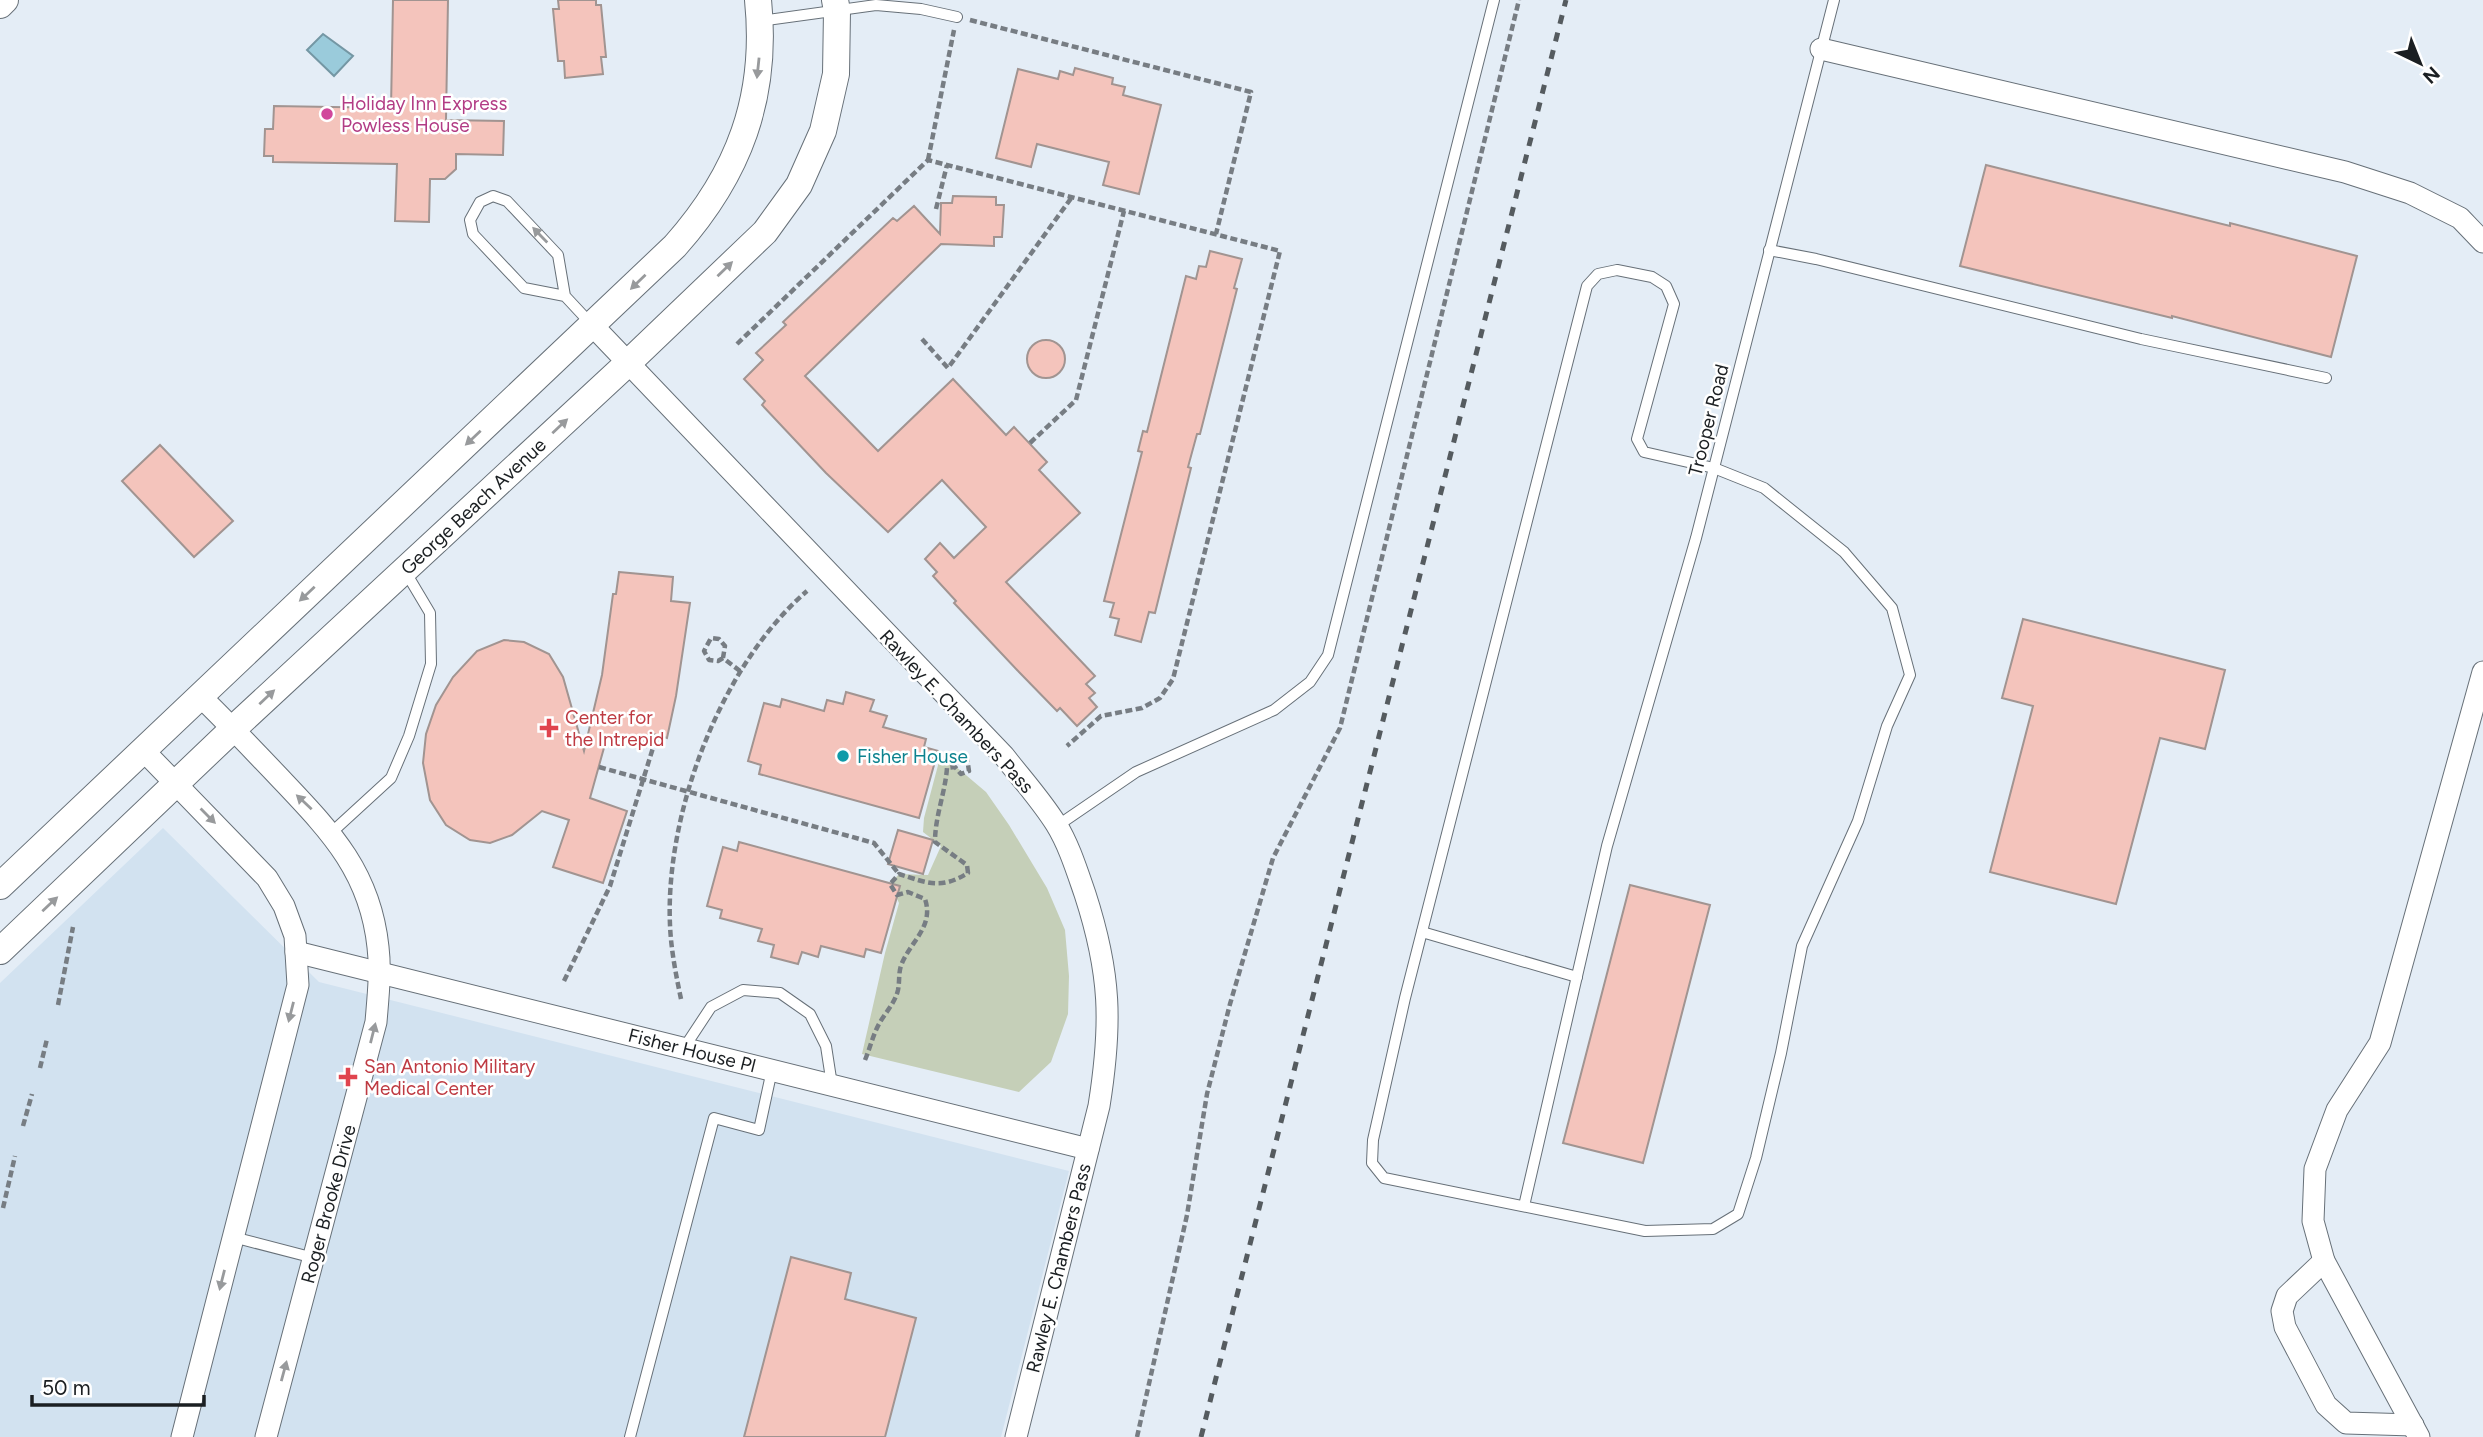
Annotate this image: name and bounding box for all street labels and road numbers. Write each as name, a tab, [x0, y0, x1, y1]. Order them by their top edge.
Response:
street label: Trooper Road	[1683, 362, 1733, 478]
street label: George Beach Avenue	[396, 433, 551, 580]
street label: Rawley E. Chambers Pass	[875, 625, 1038, 798]
street label: Fisher House Pl	[626, 1024, 758, 1077]
street label: Roger Brooke Drive	[296, 1122, 361, 1286]
street label: Rawley E. Chambers Pass	[1021, 1161, 1096, 1375]

